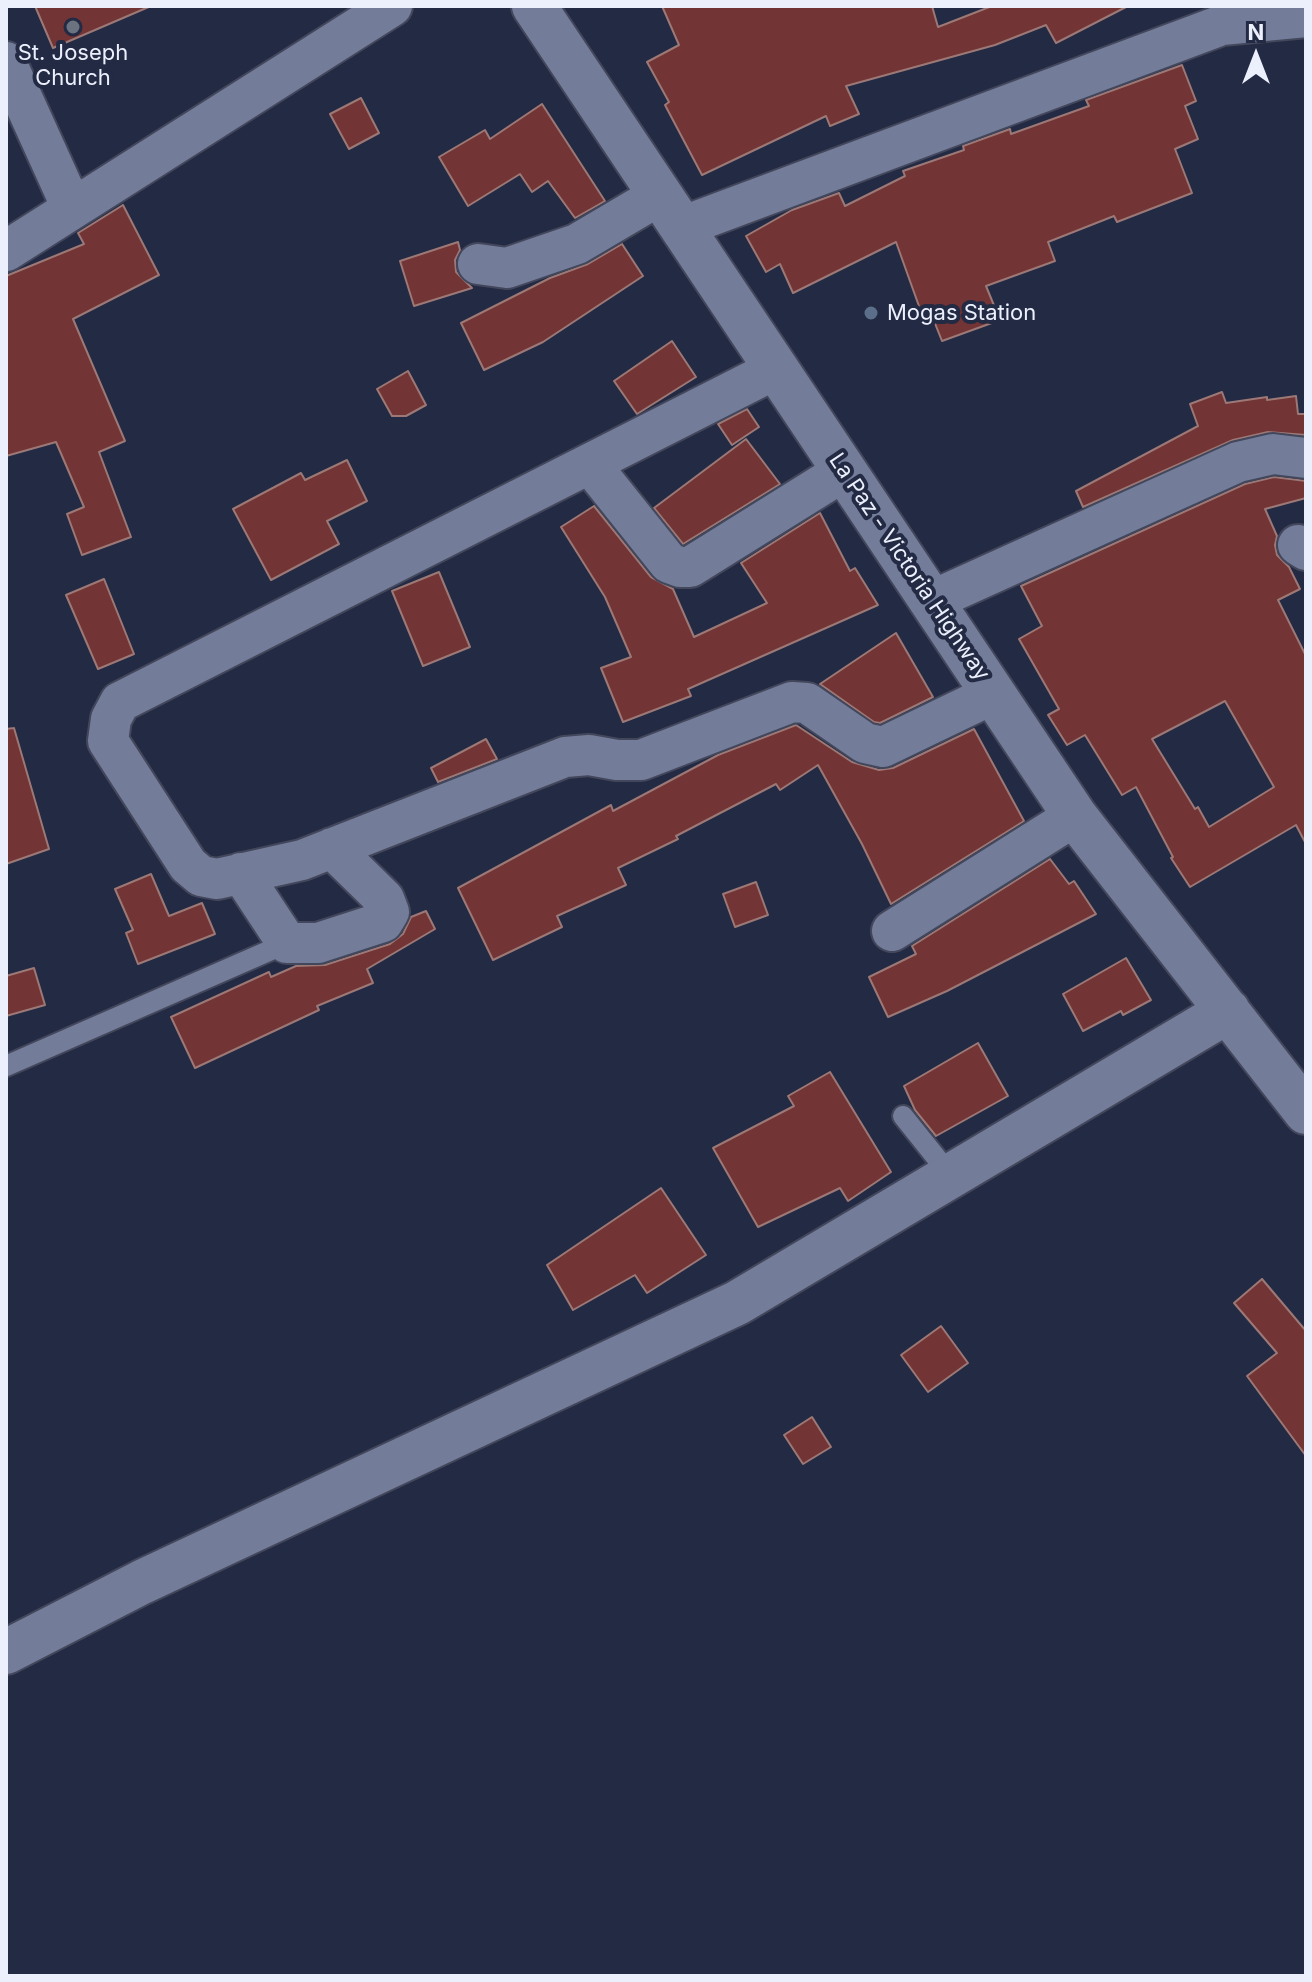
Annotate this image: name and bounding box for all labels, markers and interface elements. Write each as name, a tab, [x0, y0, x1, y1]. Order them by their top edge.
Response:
north arrow	[1216, 16, 1296, 96]
marker: St. Joseph Church	[64, 18, 82, 36]
text: N	[1248, 19, 1264, 45]
place label: St. Joseph Church	[18, 40, 128, 92]
place label: Mogas Station	[887, 300, 1036, 326]
marker: Mogas Station	[862, 304, 880, 322]
street label: La Paz - Victoria Highway	[823, 448, 995, 686]

